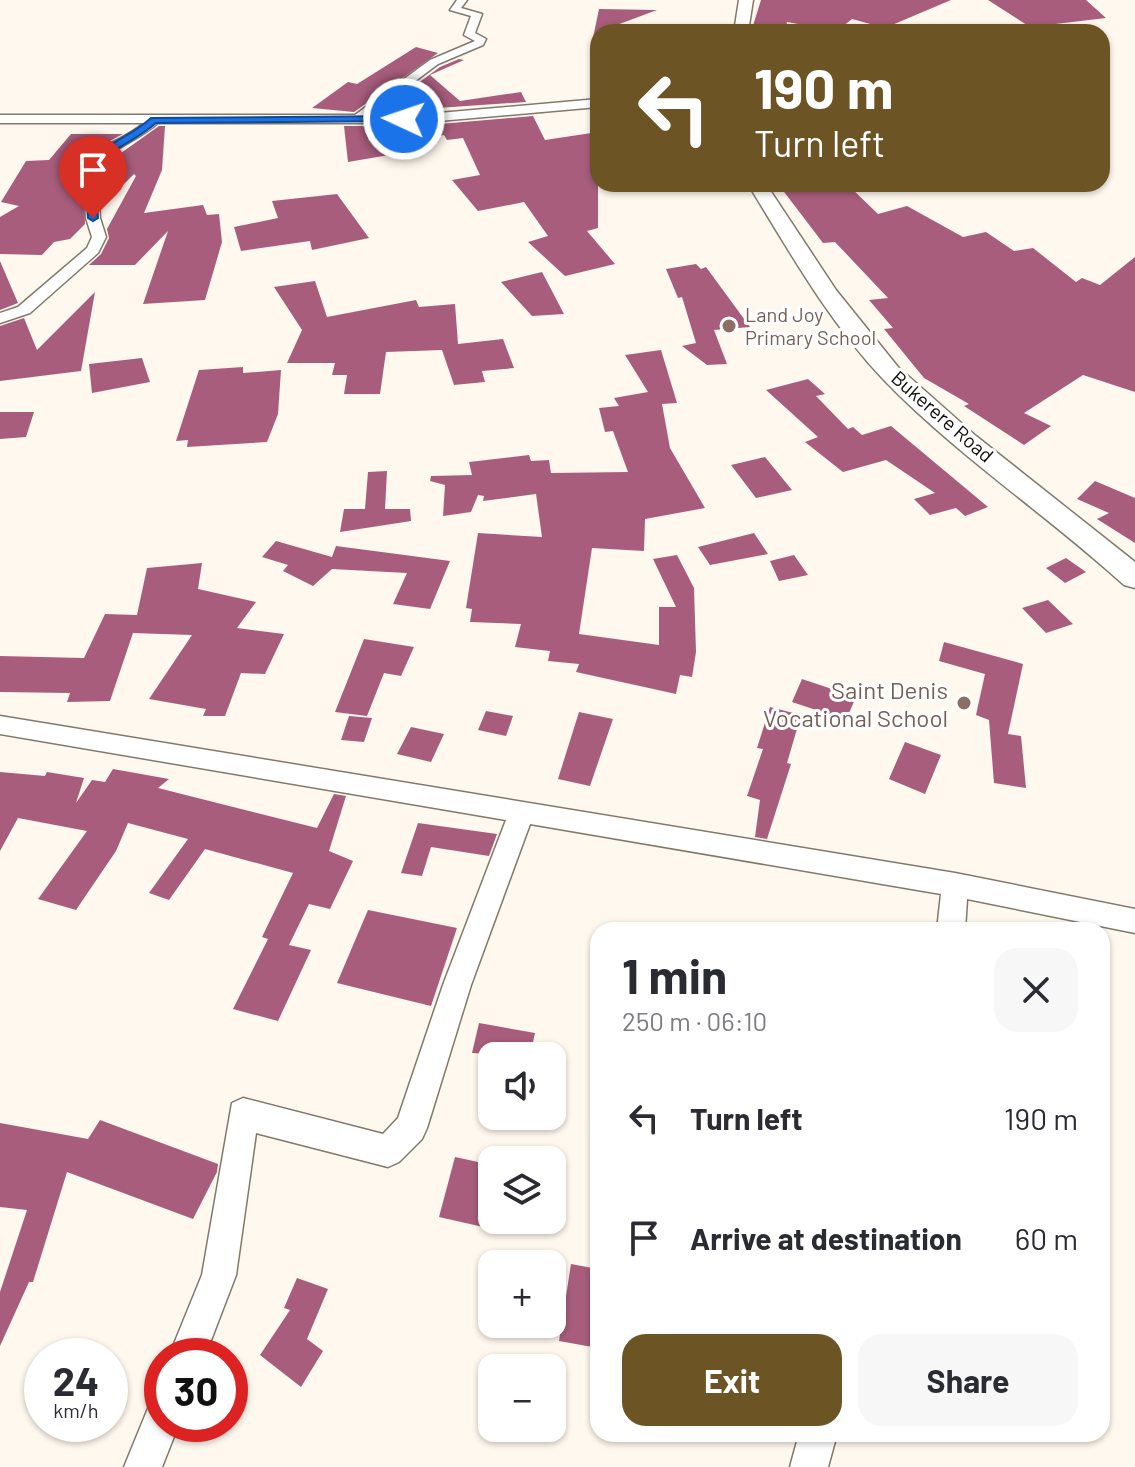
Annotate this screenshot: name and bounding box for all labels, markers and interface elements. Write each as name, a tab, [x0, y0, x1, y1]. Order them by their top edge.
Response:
text: 190 m	[754, 53, 893, 120]
icon: left	[622, 56, 726, 160]
position arrow	[362, 77, 446, 161]
text: Turn left	[754, 121, 885, 164]
pin	[59, 136, 127, 218]
icon: arrive	[71, 148, 115, 192]
place label: Land Joy Primary School	[745, 302, 876, 349]
marker: Land Joy Primary School	[720, 317, 738, 335]
street label: Bukerere Road	[887, 365, 999, 467]
place label: Saint Denis Vocational School	[763, 675, 948, 732]
marker: Saint Denis Vocational School	[955, 694, 973, 712]
text: 1 min	[622, 946, 727, 1004]
button: close	[994, 948, 1078, 1032]
text: 250 m · 06:10	[622, 1005, 767, 1036]
map controls	[478, 1042, 566, 1442]
button: sound	[478, 1042, 566, 1130]
icon: left	[622, 1096, 666, 1140]
text: Turn left	[690, 1100, 803, 1136]
text: 190 m	[1004, 1100, 1078, 1136]
button: layers	[478, 1146, 566, 1234]
icon: arrive	[622, 1216, 666, 1260]
text: Arrive at destination	[690, 1220, 962, 1256]
text: 60 m	[1015, 1220, 1078, 1256]
button: +	[478, 1250, 566, 1338]
button: Exit	[622, 1334, 842, 1426]
button: Share	[858, 1334, 1078, 1426]
speed limit sign: 30	[144, 1338, 248, 1442]
button: −	[478, 1354, 566, 1442]
text: 24	[53, 1356, 99, 1404]
text: km/h	[53, 1398, 99, 1422]

